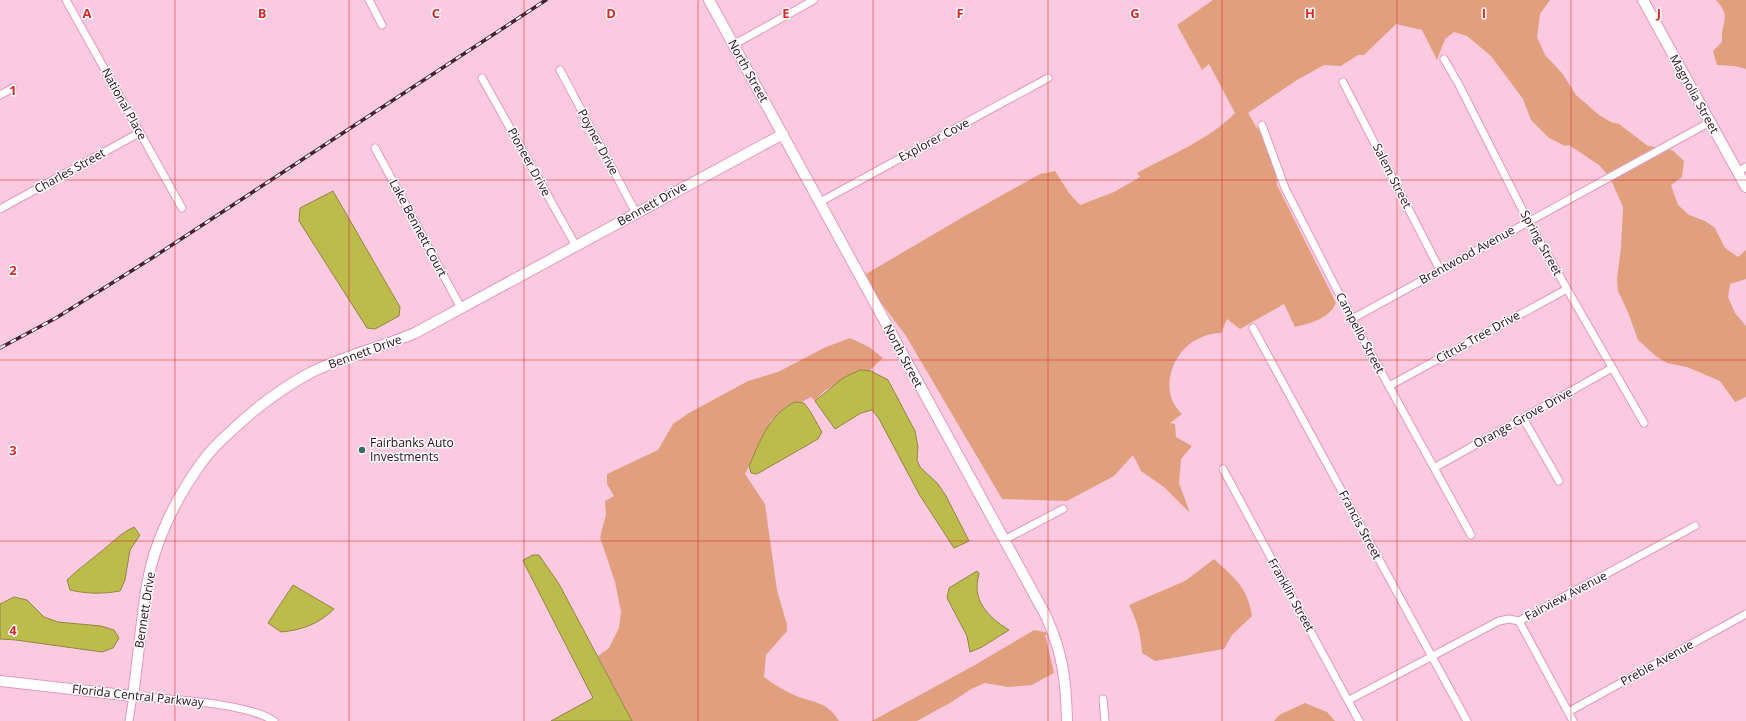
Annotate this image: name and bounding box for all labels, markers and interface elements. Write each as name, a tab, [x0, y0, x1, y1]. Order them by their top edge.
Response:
text: A	[83, 4, 92, 22]
text: B	[258, 4, 267, 22]
text: C	[432, 4, 440, 22]
text: D	[606, 4, 616, 22]
text: E	[782, 4, 790, 22]
text: F	[956, 4, 964, 22]
text: G	[1130, 4, 1140, 22]
text: H	[1305, 4, 1315, 22]
text: I	[1482, 4, 1486, 22]
text: J	[1656, 4, 1661, 22]
street label: North Street	[724, 36, 773, 105]
street label: Magnolia Street	[1666, 51, 1723, 136]
street label: National Place	[98, 65, 151, 143]
text: 1	[9, 81, 17, 99]
street label: Poyner Drive	[574, 106, 623, 178]
street label: Explorer Cove	[895, 114, 972, 165]
street label: Pioneer Drive	[504, 125, 555, 199]
street label: Salem Street	[1369, 140, 1416, 211]
street label: Charles Street	[31, 144, 108, 197]
street label: Lake Bennett Court	[386, 176, 451, 279]
street label: Bennett Drive	[614, 177, 690, 230]
street label: Spring Street	[1516, 207, 1566, 279]
street label: Brentwood Avenue	[1416, 221, 1518, 288]
text: 2	[9, 261, 17, 279]
street label: Campello Street	[1332, 289, 1389, 376]
street label: Citrus Tree Drive	[1433, 306, 1523, 367]
street label: North Street	[880, 321, 927, 390]
street label: Bennett Drive	[326, 330, 404, 373]
street label: Orange Grove Drive	[1470, 383, 1576, 452]
place label: Fairbanks Auto Investments	[370, 434, 454, 465]
text: 3	[9, 441, 17, 459]
marker: Fairbanks Auto Investments	[357, 445, 367, 455]
street label: Francis Street	[1335, 487, 1386, 562]
street label: Franklin Street	[1264, 555, 1319, 635]
street label: Fairview Avenue	[1522, 567, 1610, 624]
street label: Bennett Drive	[130, 570, 159, 649]
text: 4	[9, 621, 17, 639]
street label: Preble Avenue	[1617, 635, 1696, 690]
street label: Florida Central Parkway	[71, 680, 206, 711]

